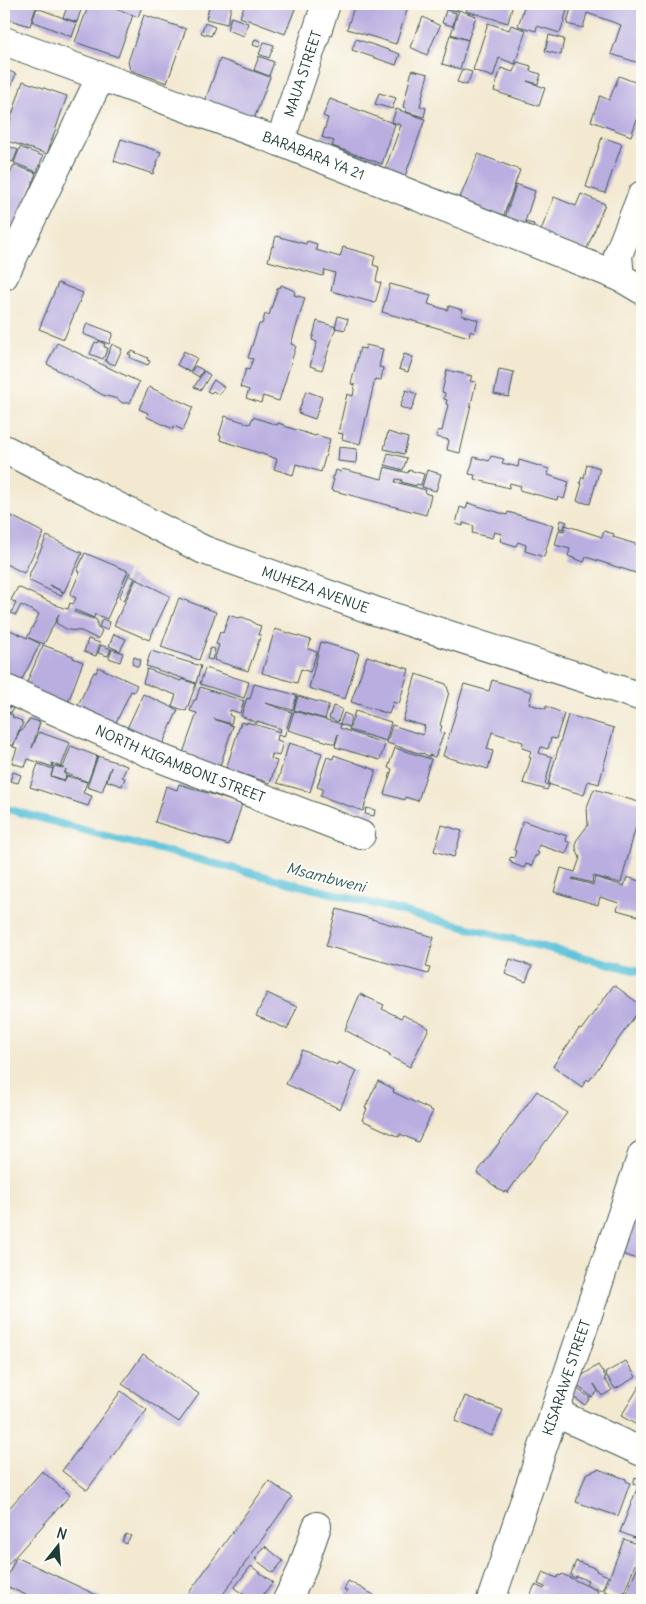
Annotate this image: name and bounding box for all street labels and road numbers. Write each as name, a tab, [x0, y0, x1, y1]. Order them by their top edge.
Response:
street label: MAUA STREET	[280, 28, 326, 119]
street label: BARABARA YA 21	[260, 127, 367, 184]
street label: MUHEZA AVENUE	[259, 562, 371, 617]
street label: NORTH KIGAMBONI STREET	[93, 721, 268, 806]
street label: KISARAWE STREET	[539, 1317, 595, 1438]

